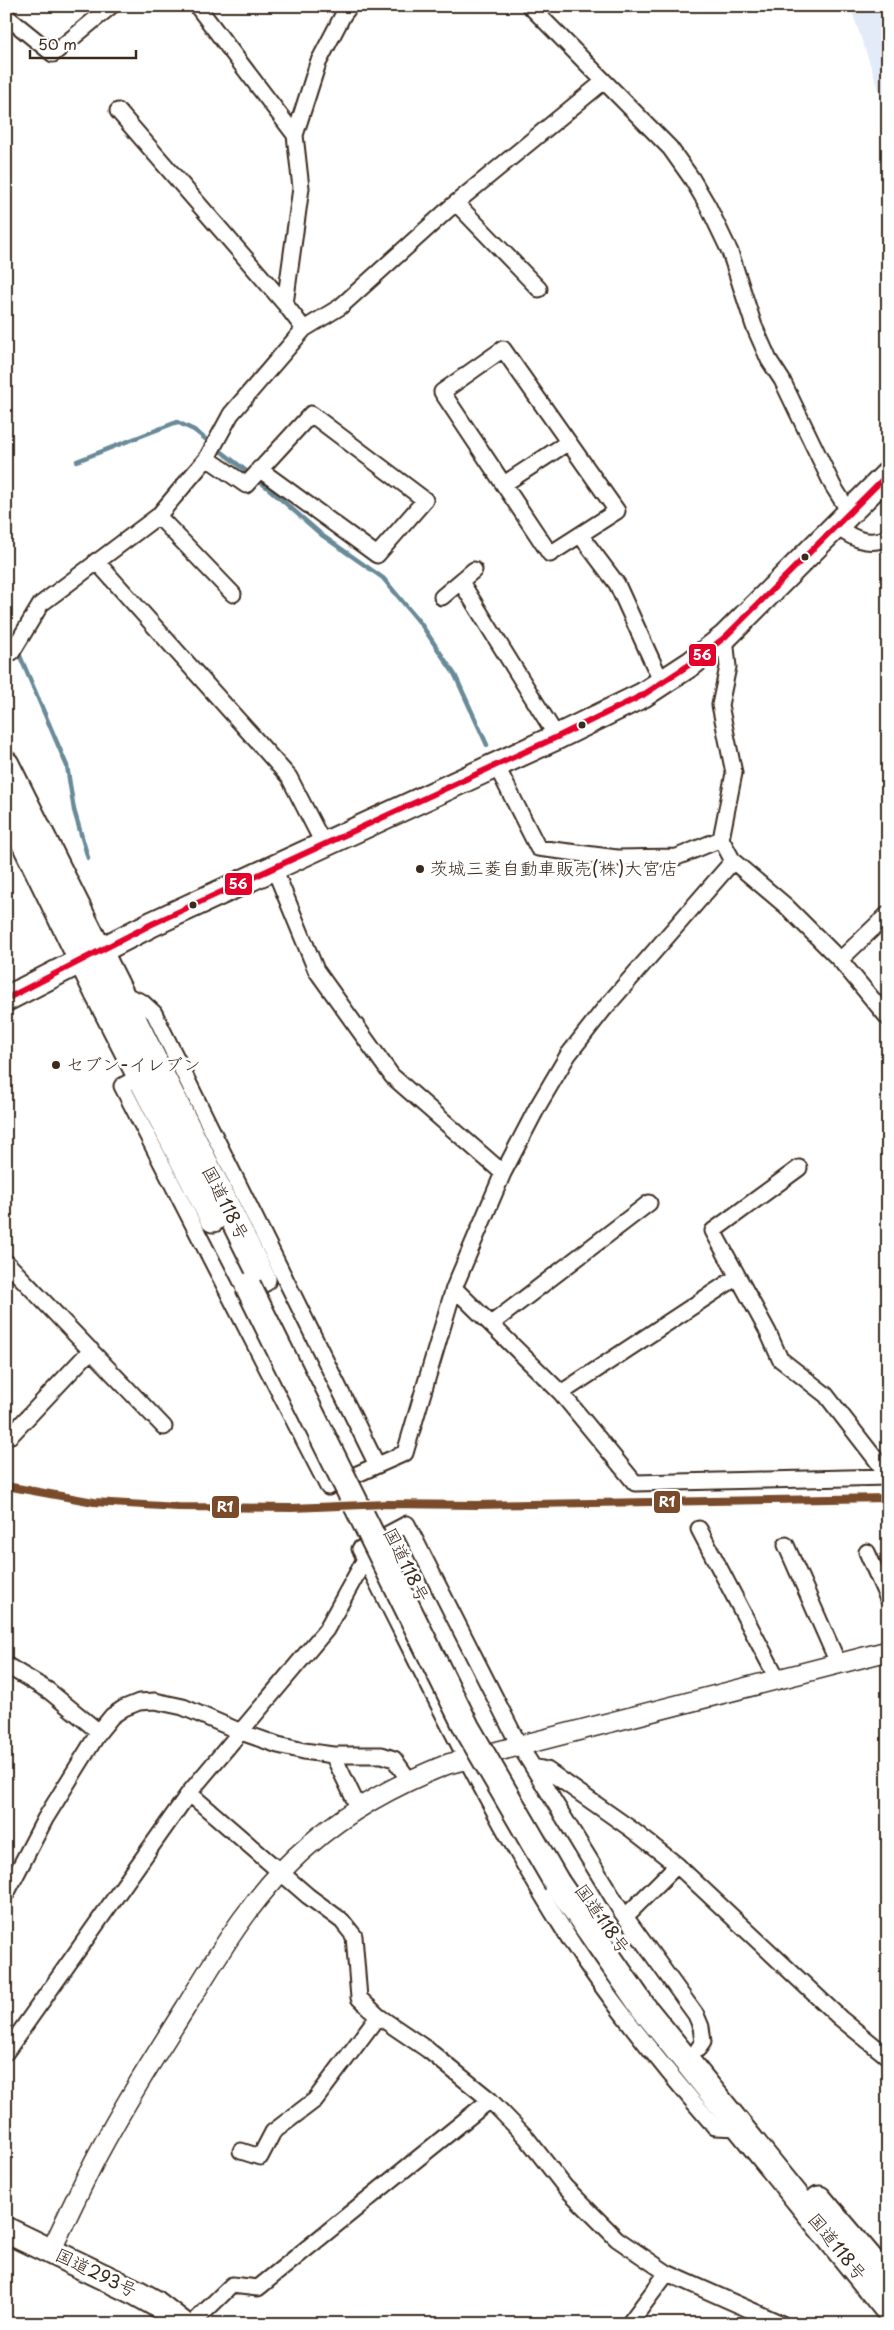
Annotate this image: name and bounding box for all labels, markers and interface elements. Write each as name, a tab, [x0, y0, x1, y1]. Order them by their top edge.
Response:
scale bar	[30, 28, 136, 60]
text: 50 m	[38, 32, 77, 55]
unlabelled marker	[800, 552, 810, 562]
line badge: 56	[688, 643, 717, 667]
text: 56	[693, 644, 712, 665]
unlabelled marker	[577, 720, 587, 730]
place label: 茨城三菱自動車販売(株)大宮店	[430, 854, 678, 881]
marker: 茨城三菱自動車販売(株)大宮店	[414, 863, 426, 875]
line badge: 56	[224, 872, 253, 896]
text: 56	[229, 873, 248, 894]
unlabelled marker	[188, 900, 198, 910]
place label: セブン-イレブン	[66, 1050, 201, 1077]
marker: セブン-イレブン	[50, 1059, 62, 1071]
street label: 国道118号	[196, 1160, 257, 1244]
line badge: R1	[653, 1490, 681, 1514]
text: R1	[659, 1491, 676, 1512]
line badge: R1	[211, 1495, 240, 1519]
text: R1	[217, 1496, 234, 1517]
street label: 国道118号	[378, 1522, 437, 1606]
street label: 国道118号	[569, 1877, 637, 1959]
street label: 国道118号	[802, 2206, 874, 2286]
street label: 国道293号	[51, 2240, 142, 2303]

